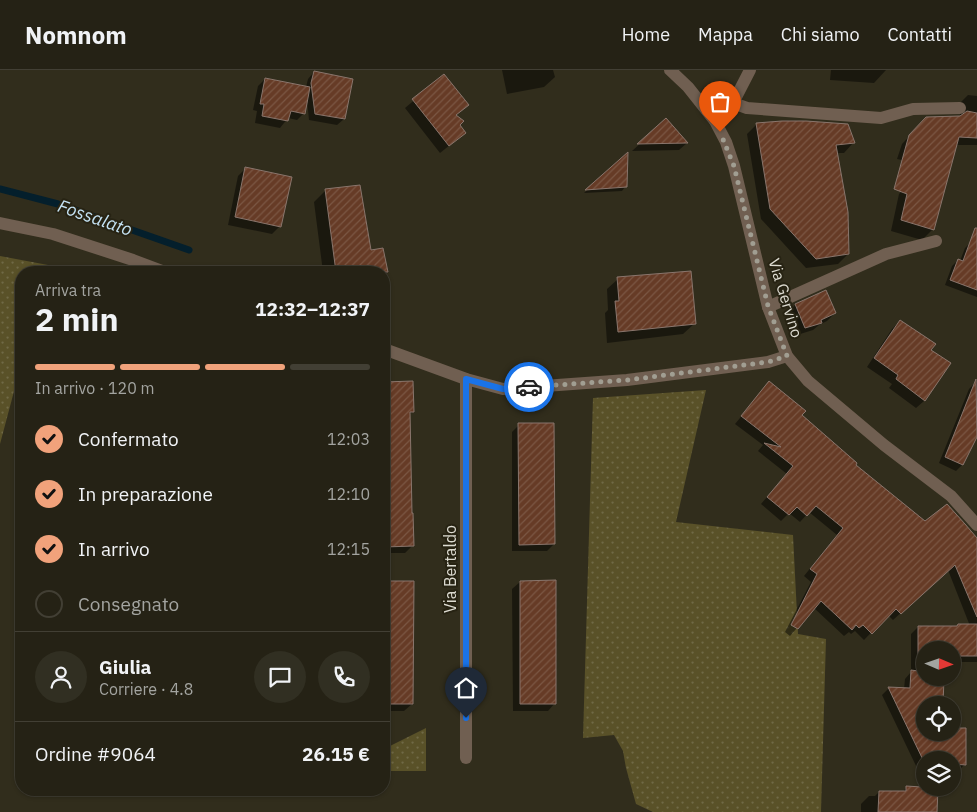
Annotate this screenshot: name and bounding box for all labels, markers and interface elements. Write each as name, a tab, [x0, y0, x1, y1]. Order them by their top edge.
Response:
text: Nomnom	[25, 19, 127, 51]
text: Home	[622, 23, 670, 46]
text: Mappa	[698, 23, 753, 46]
text: Chi siamo	[781, 23, 860, 46]
text: Contatti	[888, 23, 952, 46]
pin	[699, 81, 741, 132]
icon: bag	[706, 88, 734, 116]
water label: Fossalato	[55, 194, 136, 241]
street label: Via Gervino	[764, 256, 808, 340]
text: Arriva tra	[35, 280, 101, 300]
text: 12:32–12:37	[255, 297, 370, 321]
text: 2 min	[35, 298, 119, 340]
courier	[504, 362, 554, 412]
icon: car	[515, 373, 543, 401]
text: In arrivo · 120 m	[35, 378, 155, 398]
icon: check	[35, 425, 63, 453]
text: Confermato	[78, 427, 179, 451]
text: 12:03	[327, 429, 370, 449]
icon: check	[35, 480, 63, 508]
text: In preparazione	[78, 482, 213, 506]
text: 12:10	[327, 484, 370, 504]
street label: Via Bertaldo	[440, 525, 460, 613]
icon: check	[35, 535, 63, 563]
text: In arrivo	[78, 537, 150, 561]
text: 12:15	[327, 539, 370, 559]
text: Consegnato	[78, 592, 179, 616]
north arrow	[916, 641, 961, 686]
map controls	[916, 641, 961, 796]
button: person	[35, 651, 87, 703]
button: chat	[254, 651, 306, 703]
button: phone	[318, 651, 370, 703]
text: Giulia	[99, 655, 151, 679]
pin	[445, 667, 487, 718]
icon: home	[452, 674, 480, 702]
text: Corriere · 4.8	[99, 679, 193, 699]
button: locate	[916, 696, 961, 741]
text: Ordine #9064	[35, 742, 156, 766]
text: 26.15 €	[302, 742, 370, 766]
button: layers	[916, 751, 961, 796]

